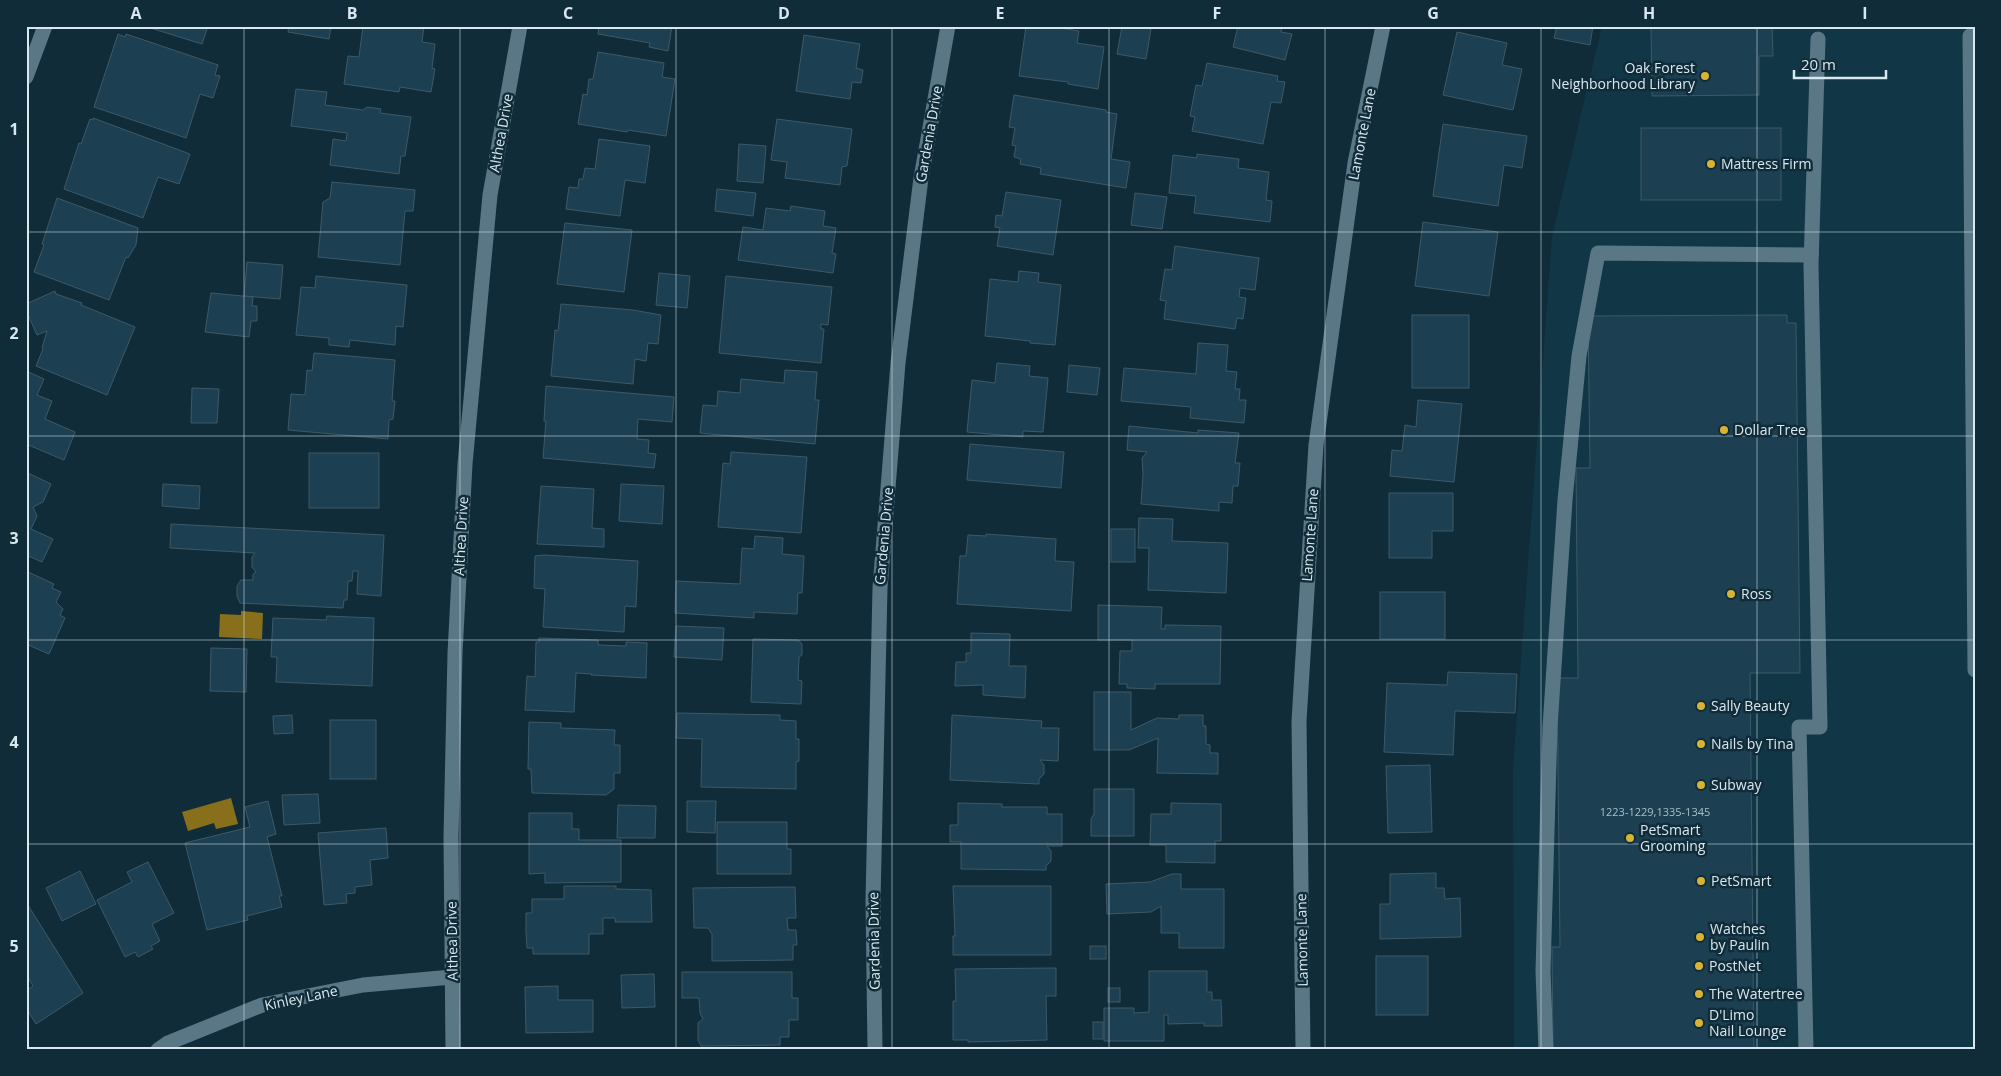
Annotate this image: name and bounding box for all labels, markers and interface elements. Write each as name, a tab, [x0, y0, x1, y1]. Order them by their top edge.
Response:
text: A	[130, 2, 142, 24]
text: B	[347, 2, 357, 24]
text: C	[563, 2, 573, 24]
text: D	[778, 2, 790, 24]
text: E	[996, 2, 1005, 24]
text: F	[1213, 2, 1221, 24]
text: G	[1427, 2, 1439, 24]
text: H	[1643, 2, 1655, 24]
text: I	[1862, 2, 1868, 24]
scale bar	[1794, 48, 1886, 80]
text: 20 m	[1801, 54, 1836, 74]
place label: Oak Forest Neighborhood Library	[1551, 58, 1696, 93]
marker: Oak Forest Neighborhood Library	[1699, 70, 1711, 82]
street label: Gardenia Drive	[911, 84, 946, 184]
street label: Lamonte Lane	[1343, 86, 1380, 181]
street label: Althea Drive	[484, 92, 517, 174]
text: 1	[9, 118, 19, 140]
place label: Mattress Firm	[1721, 154, 1811, 173]
marker: Mattress Firm	[1705, 158, 1717, 170]
text: 2	[9, 322, 19, 344]
place label: Dollar Tree	[1734, 420, 1806, 439]
marker: Dollar Tree	[1718, 424, 1730, 436]
street label: Gardenia Drive	[870, 486, 897, 586]
street label: Lamonte Lane	[1297, 488, 1322, 582]
street label: Althea Drive	[449, 496, 472, 576]
text: 3	[9, 527, 19, 549]
place label: Ross	[1741, 584, 1772, 603]
marker: Ross	[1725, 588, 1737, 600]
place label: Sally Beauty	[1711, 696, 1790, 715]
marker: Sally Beauty	[1695, 700, 1707, 712]
text: 4	[9, 731, 19, 753]
place label: Nails by Tina	[1711, 734, 1794, 753]
marker: Nails by Tina	[1695, 738, 1707, 750]
place label: Subway	[1711, 775, 1762, 794]
marker: Subway	[1695, 779, 1707, 791]
house number: 1223-1229,1335-1345	[1600, 804, 1710, 819]
place label: PetSmart Grooming	[1640, 820, 1706, 855]
marker: PetSmart Grooming	[1624, 832, 1636, 844]
place label: PetSmart	[1711, 871, 1771, 890]
marker: PetSmart	[1695, 875, 1707, 887]
street label: Gardenia Drive	[863, 892, 884, 990]
street label: Lamonte Lane	[1291, 893, 1312, 987]
street label: Althea Drive	[441, 901, 462, 981]
place label: Watches by Paulin	[1710, 919, 1770, 954]
marker: Watches by Paulin	[1694, 931, 1706, 943]
text: 5	[9, 935, 19, 957]
place label: PostNet	[1709, 956, 1761, 975]
marker: PostNet	[1693, 960, 1705, 972]
street label: Kinley Lane	[263, 980, 339, 1015]
place label: The Watertree	[1709, 984, 1803, 1003]
marker: The Watertree	[1693, 988, 1705, 1000]
place label: D'Limo Nail Lounge	[1709, 1005, 1787, 1040]
marker: D'Limo Nail Lounge	[1693, 1017, 1705, 1029]

